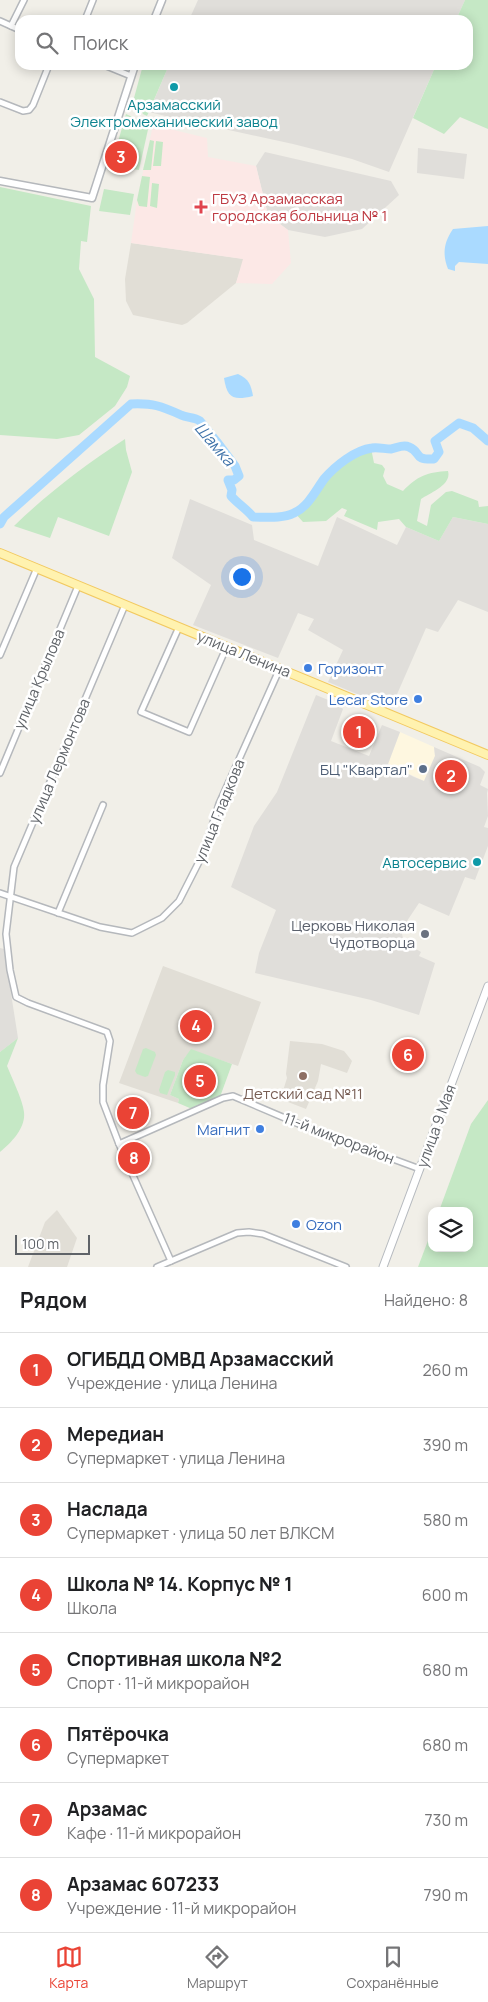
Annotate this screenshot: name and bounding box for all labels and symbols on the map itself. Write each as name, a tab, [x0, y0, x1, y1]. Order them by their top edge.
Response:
marker: Арзамасский Электромеханический завод	[168, 81, 180, 93]
place label: Арзамасский Электромеханический завод	[70, 94, 278, 132]
pin: 3	[105, 138, 137, 176]
place label: ГБУЗ Арзамасская городская больница № 1	[212, 188, 387, 226]
marker: ГБУЗ Арзамасская городская больница № 1	[194, 200, 208, 214]
water label: Шамка	[190, 417, 241, 471]
your location	[229, 564, 255, 590]
street label: улица Крылова	[8, 626, 70, 732]
street label: улица Ленина	[194, 626, 294, 682]
place label: Горизонт	[318, 658, 384, 679]
marker: Горизонт	[302, 662, 314, 674]
place label: Lecar Store	[329, 689, 408, 710]
marker: Lecar Store	[412, 693, 424, 705]
street label: улица Лермонтова	[23, 695, 95, 827]
pin: 1	[343, 713, 375, 751]
street label: улица Гладкова	[189, 756, 249, 866]
pin: 2	[435, 757, 467, 795]
place label: БЦ "Квартал"	[320, 759, 413, 780]
marker: БЦ "Квартал"	[417, 763, 429, 775]
place label: Автосервис	[382, 852, 467, 873]
marker: Автосервис	[471, 856, 483, 868]
place label: Церковь Николая Чудотворца	[291, 915, 415, 953]
marker: Церковь Николая Чудотворца	[419, 928, 431, 940]
pin: 4	[180, 1007, 212, 1045]
pin: 6	[392, 1036, 424, 1074]
pin: 5	[184, 1062, 216, 1100]
marker: Детский сад №11	[297, 1070, 309, 1082]
street label: улица 9 Мая	[411, 1082, 461, 1170]
place label: Детский сад №11	[243, 1083, 363, 1104]
pin: 7	[117, 1094, 149, 1132]
street label: 11-й микрорайон	[281, 1107, 397, 1169]
place label: Магнит	[197, 1119, 250, 1140]
marker: Магнит	[254, 1123, 266, 1135]
pin: 8	[118, 1139, 150, 1177]
place label: Ozon	[306, 1214, 342, 1235]
marker: Ozon	[290, 1218, 302, 1230]
scale bar	[15, 1232, 90, 1255]

